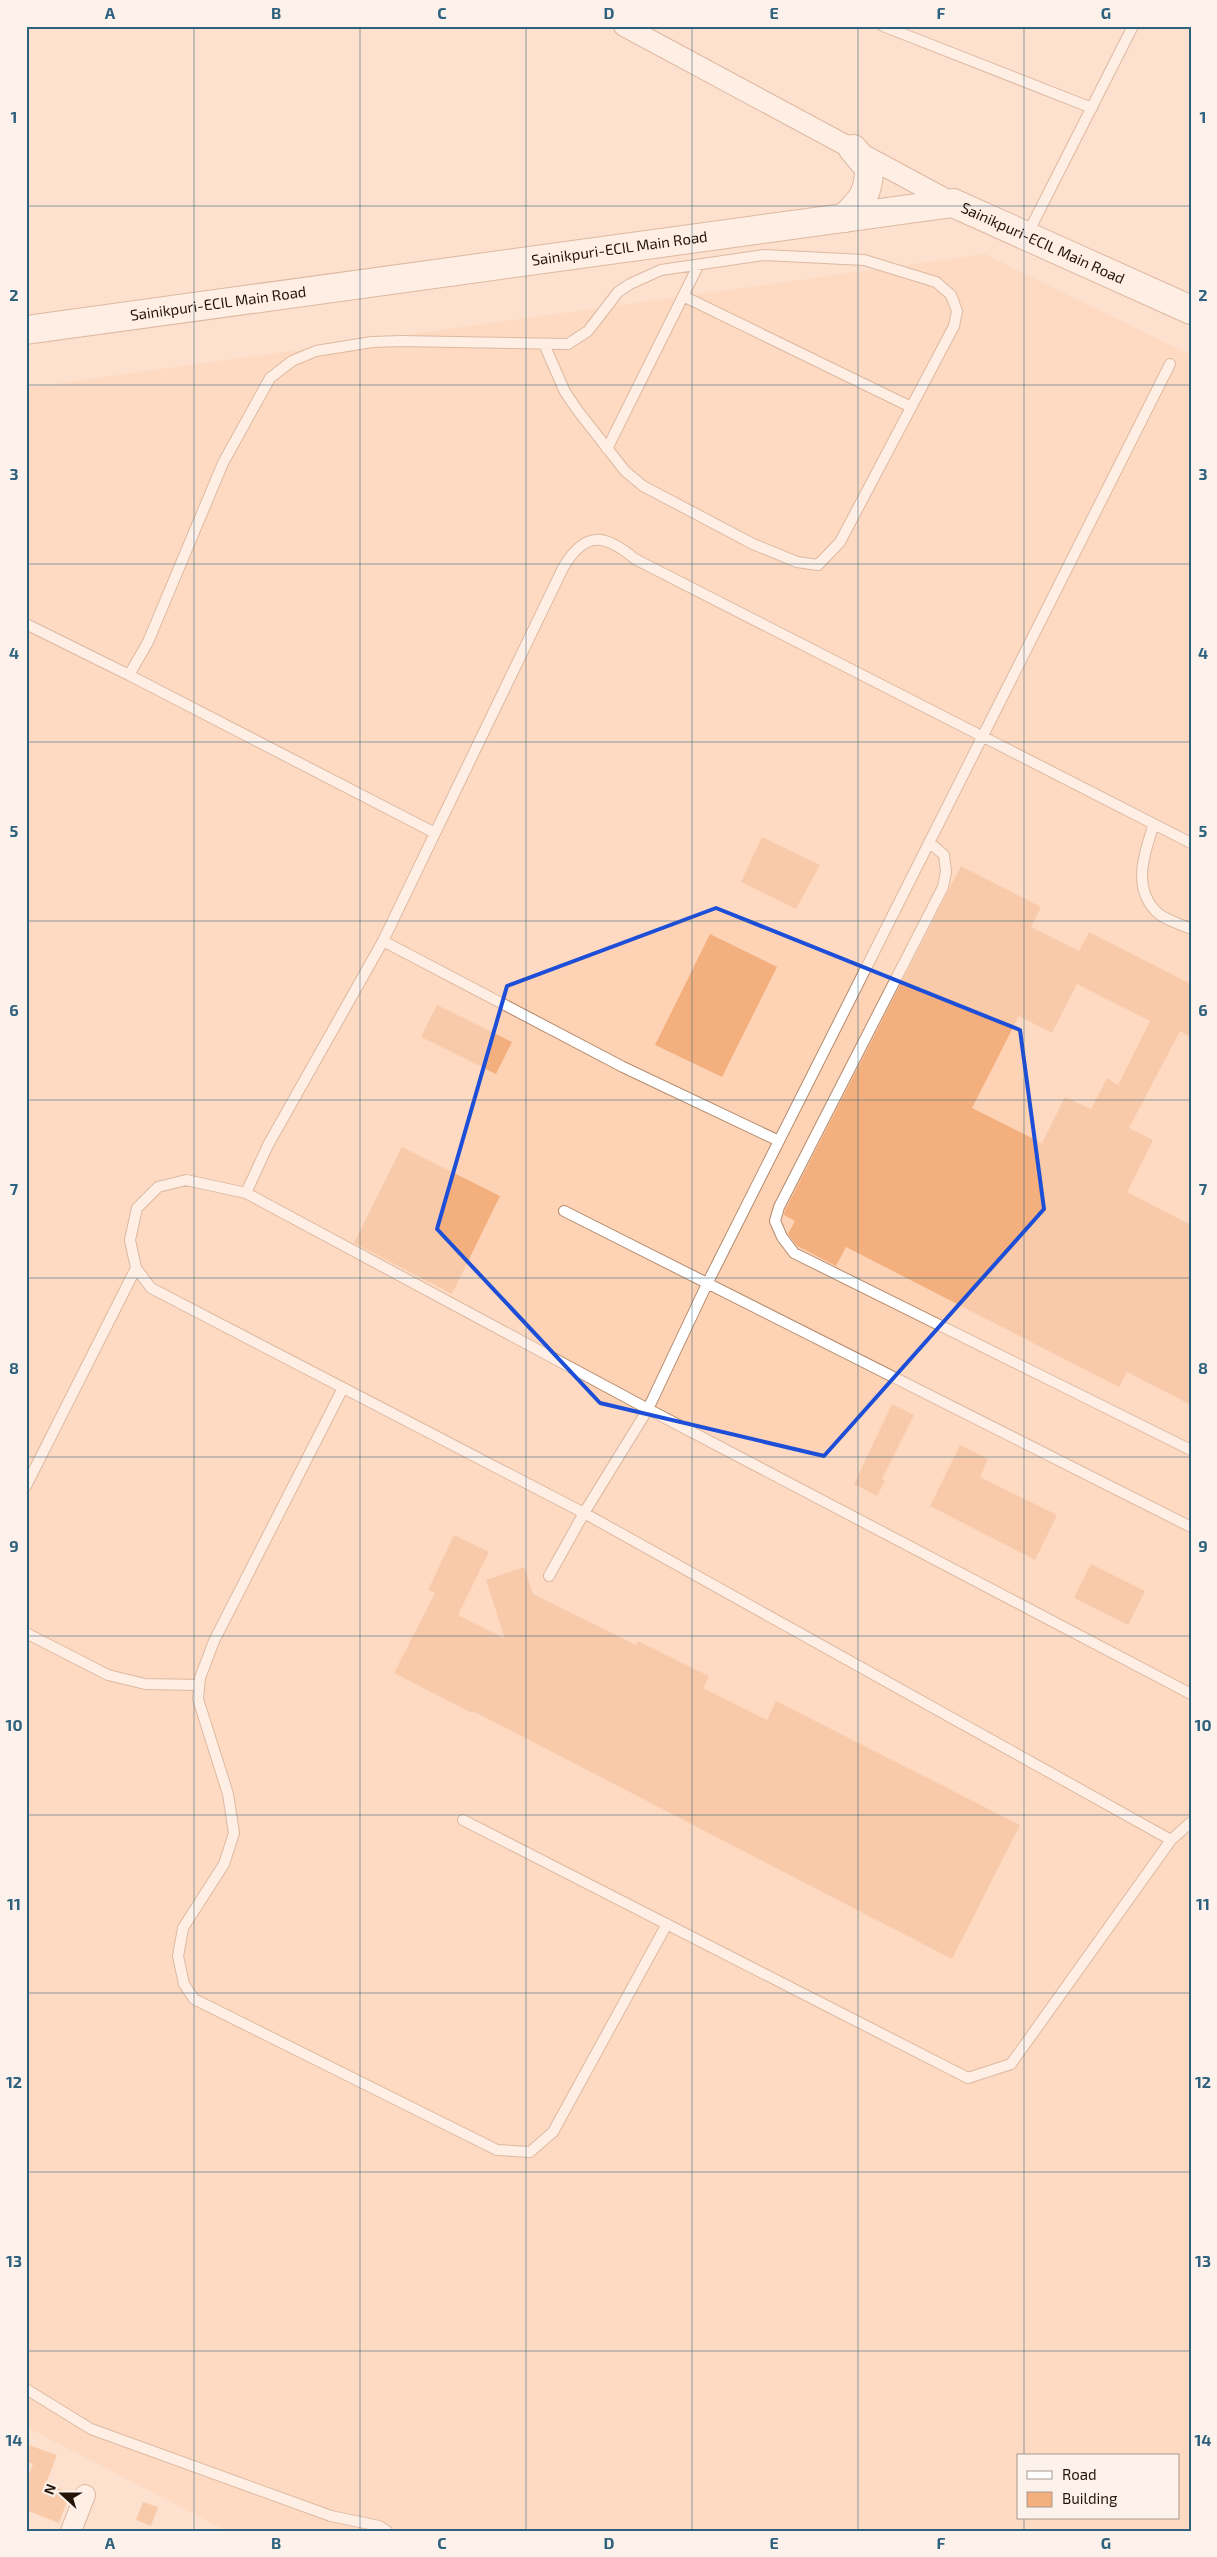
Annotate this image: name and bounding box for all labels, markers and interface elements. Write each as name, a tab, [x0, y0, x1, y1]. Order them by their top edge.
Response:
text: A	[105, 3, 116, 22]
text: B	[271, 3, 281, 22]
text: C	[437, 3, 447, 22]
text: D	[604, 3, 615, 22]
text: E	[769, 3, 779, 22]
text: F	[937, 3, 946, 22]
text: G	[1101, 3, 1111, 22]
text: 1	[11, 107, 17, 126]
text: 1	[1200, 107, 1206, 126]
street label: Sainikpuri-ECIL Main Road	[958, 198, 1128, 287]
street label: Sainikpuri-ECIL Main Road	[530, 227, 709, 269]
street label: Sainikpuri-ECIL Main Road	[129, 282, 307, 324]
text: 2	[9, 285, 19, 304]
text: 2	[1198, 285, 1208, 304]
text: 3	[9, 464, 19, 483]
text: 3	[1198, 464, 1208, 483]
text: 4	[9, 643, 19, 662]
text: 4	[1198, 643, 1208, 662]
text: 5	[10, 821, 19, 840]
text: 5	[1199, 821, 1208, 840]
text: 6	[9, 1000, 19, 1019]
text: 6	[1198, 1000, 1208, 1019]
text: 7	[10, 1179, 19, 1198]
text: 7	[1199, 1179, 1208, 1198]
text: 8	[9, 1358, 19, 1377]
text: 8	[1198, 1358, 1208, 1377]
text: 9	[9, 1536, 19, 1555]
text: 9	[1198, 1536, 1208, 1555]
text: 10	[5, 1715, 23, 1734]
text: 10	[1194, 1715, 1212, 1734]
text: 11	[7, 1894, 21, 1913]
text: 11	[1196, 1894, 1210, 1913]
text: 12	[6, 2072, 22, 2091]
text: 12	[1195, 2072, 1211, 2091]
text: 13	[6, 2251, 22, 2270]
text: 13	[1195, 2251, 1211, 2270]
text: 14	[5, 2430, 23, 2449]
text: 14	[1194, 2430, 1212, 2449]
legend	[1017, 2454, 1180, 2520]
text: Road	[1062, 2465, 1097, 2483]
north arrow	[38, 2470, 88, 2520]
text: N	[40, 2481, 59, 2497]
text: Building	[1062, 2489, 1118, 2507]
text: A	[105, 2533, 116, 2552]
text: B	[271, 2533, 281, 2552]
text: C	[437, 2533, 447, 2552]
text: D	[604, 2533, 615, 2552]
text: E	[769, 2533, 779, 2552]
text: F	[937, 2533, 946, 2552]
text: G	[1101, 2533, 1111, 2552]

